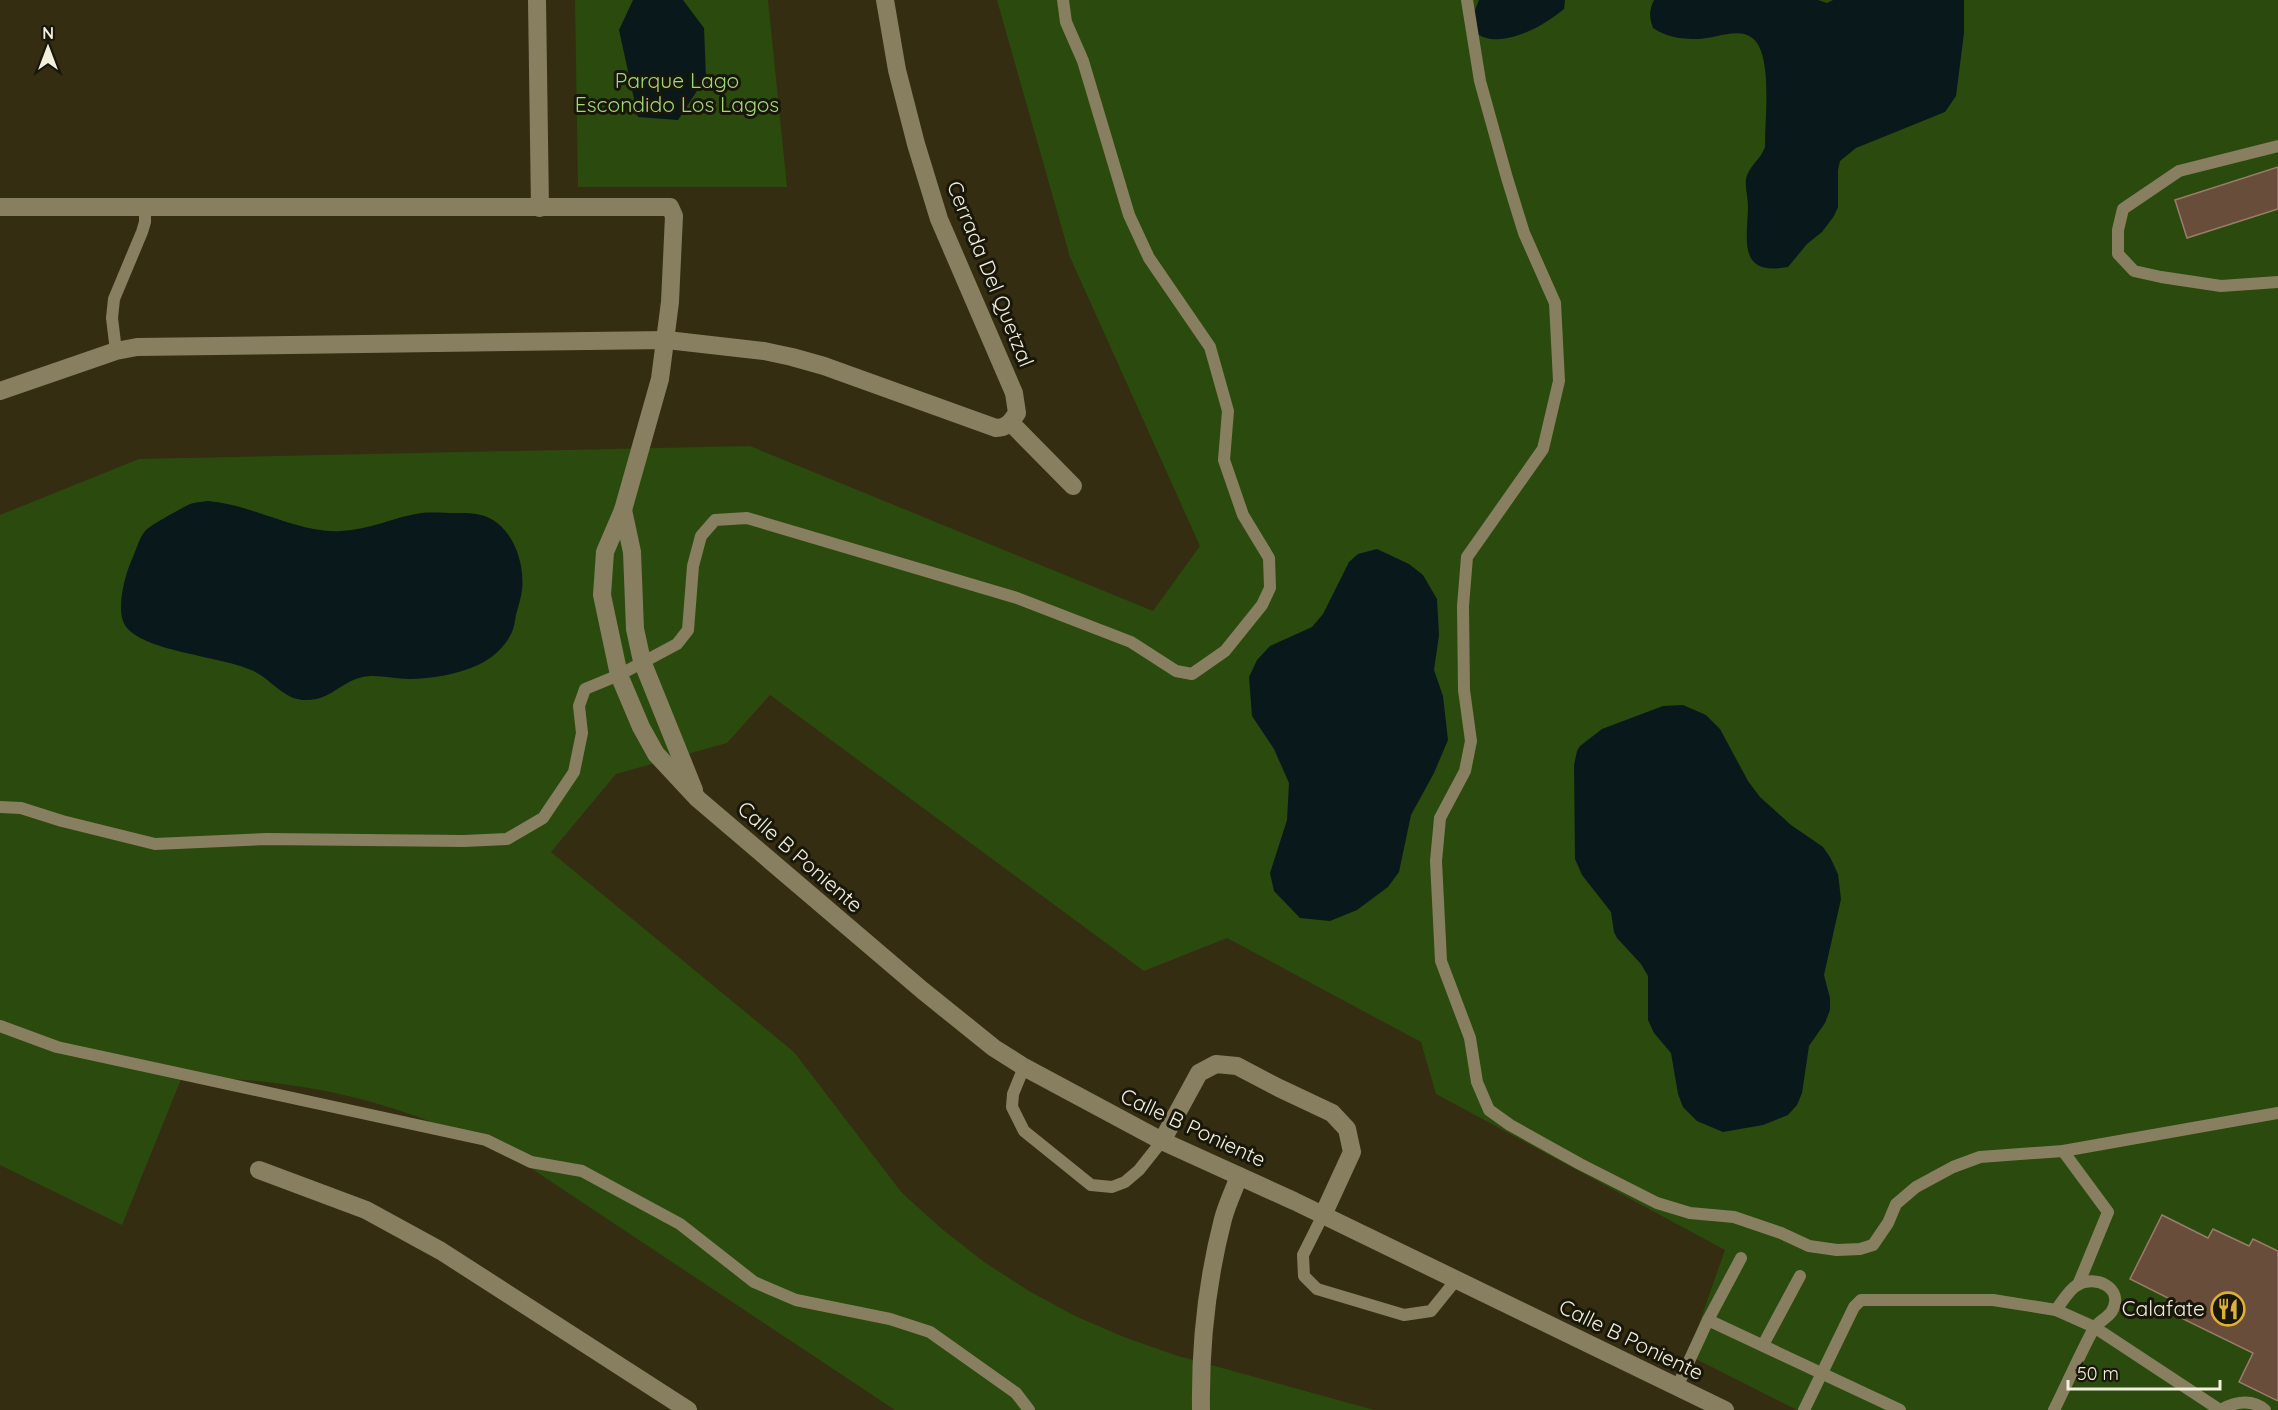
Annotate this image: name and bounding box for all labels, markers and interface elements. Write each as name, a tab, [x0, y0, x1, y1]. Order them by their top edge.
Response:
north arrow	[18, 18, 78, 78]
text: N	[42, 23, 54, 43]
park label: Parque Lago Escondido Los Lagos	[575, 67, 779, 117]
street label: Cerrada Del Quetzal	[942, 177, 1040, 370]
street label: Calle B Poniente	[733, 795, 869, 918]
street label: Calle B Poniente	[1117, 1082, 1270, 1172]
restaurant icon: Calafate	[2210, 1291, 2246, 1327]
street label: Calle B Poniente	[1555, 1293, 1708, 1385]
place label: Calafate	[2122, 1295, 2205, 1321]
scale bar	[2068, 1353, 2220, 1391]
text: 50 m	[2077, 1362, 2119, 1385]

